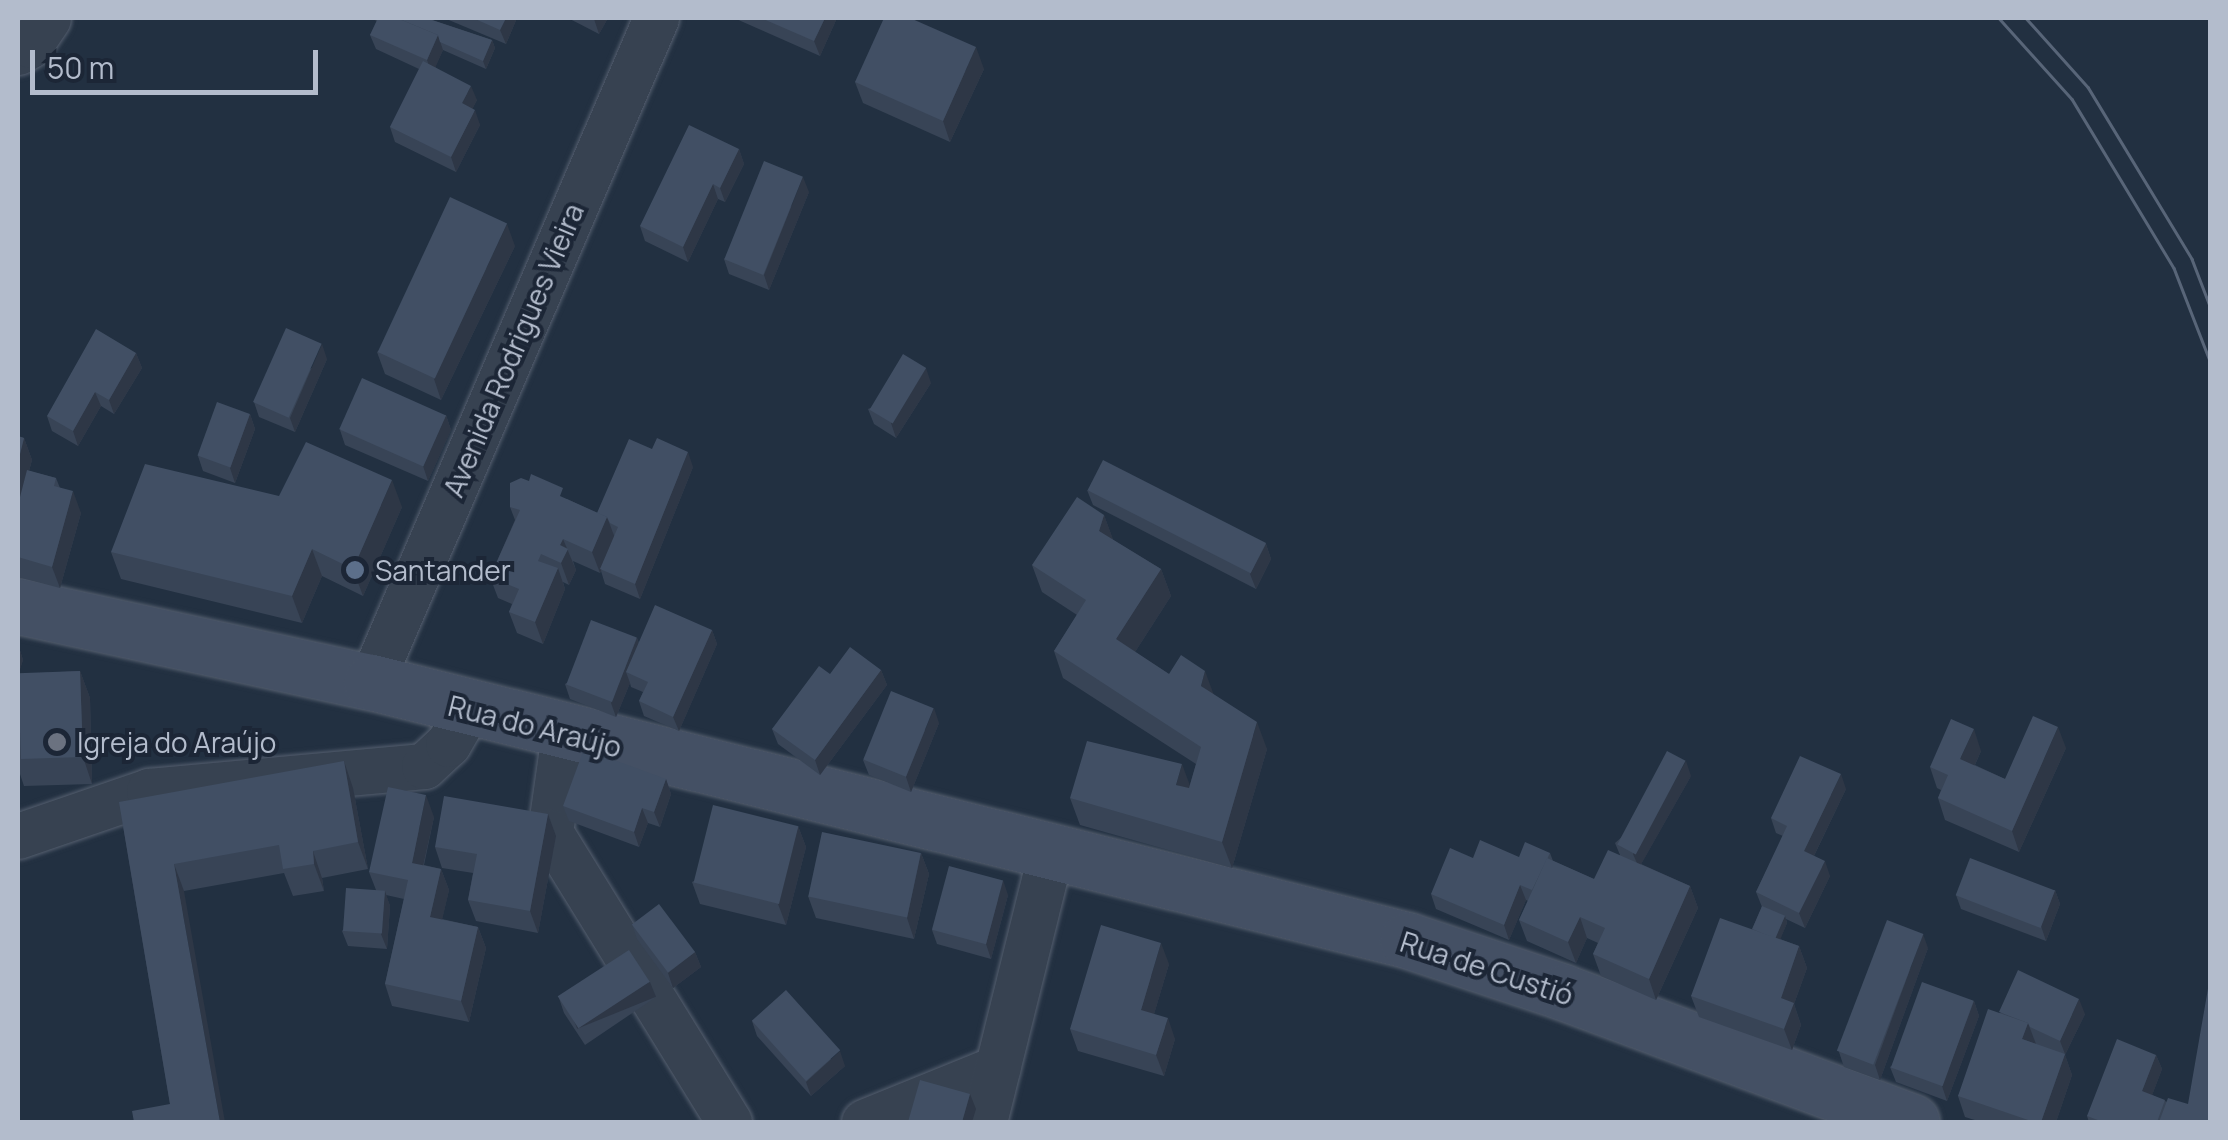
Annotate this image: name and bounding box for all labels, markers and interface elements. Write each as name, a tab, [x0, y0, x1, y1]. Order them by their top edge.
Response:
scale bar	[35, 30, 322, 92]
text: 50 m	[47, 47, 114, 88]
street label: Avenida Rodrigues Vieira	[436, 198, 590, 502]
place label: Santander	[375, 553, 511, 587]
marker: Santander	[344, 559, 366, 581]
street label: Rua do Araújo	[445, 688, 625, 764]
place label: Igreja do Araújo	[77, 725, 276, 759]
marker: Igreja do Araújo	[46, 731, 68, 753]
street label: Rua de Custió	[1396, 924, 1578, 1012]

